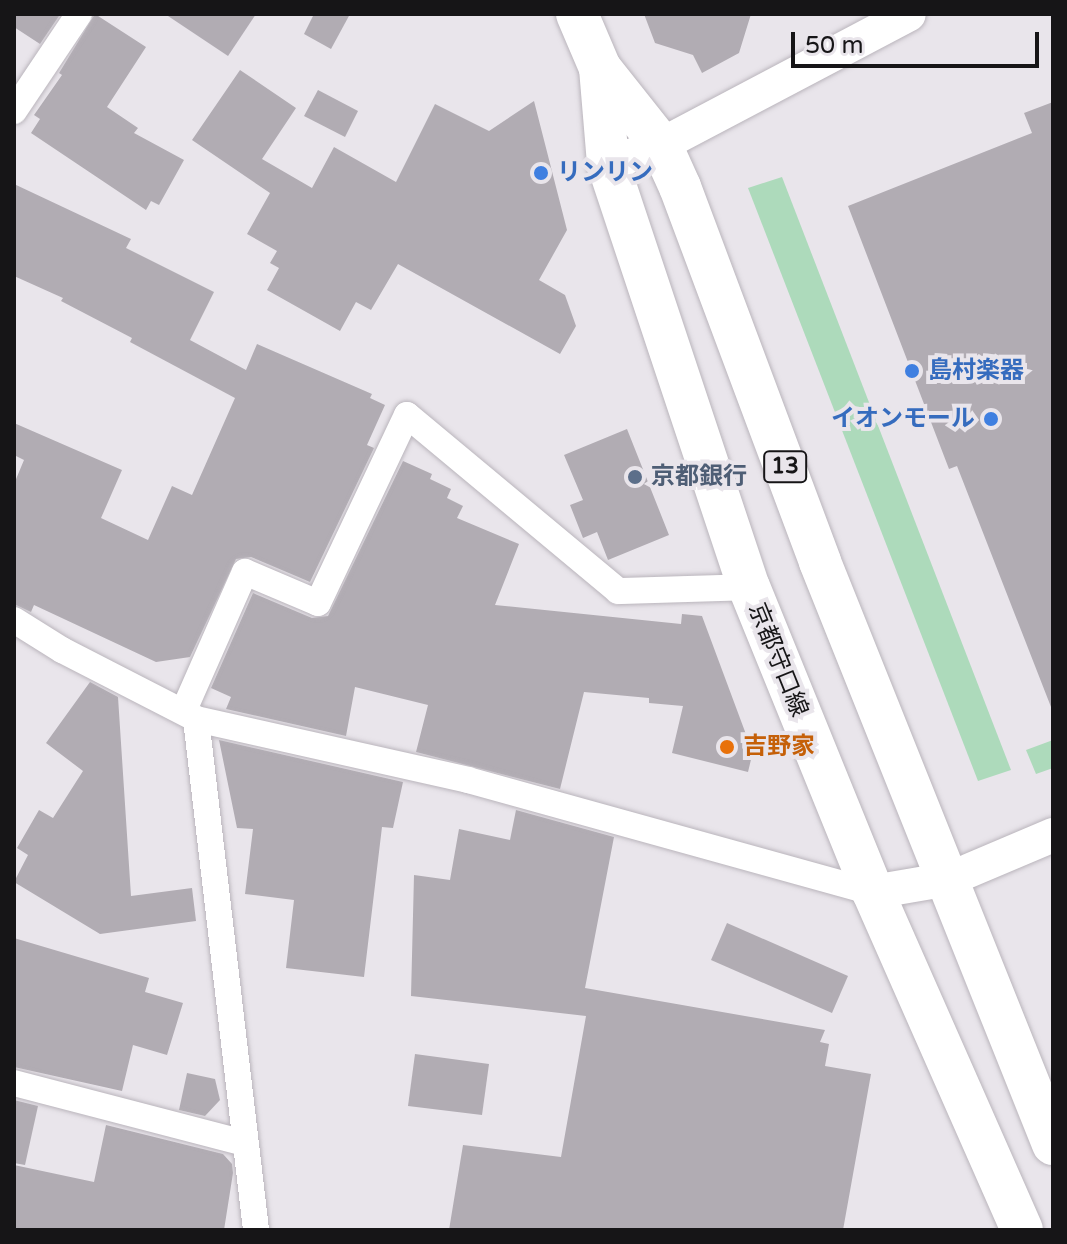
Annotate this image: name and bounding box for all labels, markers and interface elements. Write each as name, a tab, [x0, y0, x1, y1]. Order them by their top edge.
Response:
scale bar	[795, 16, 1043, 66]
text: 50 m	[805, 31, 863, 60]
place label: リンリン	[557, 159, 653, 187]
marker: リンリン	[532, 164, 550, 182]
place label: 島村楽器	[928, 357, 1024, 385]
marker: 島村楽器	[903, 362, 921, 380]
place label: イオンモール	[831, 405, 975, 433]
marker: イオンモール	[982, 410, 1000, 428]
road number: 13	[763, 449, 807, 485]
place label: 京都銀行	[651, 463, 747, 491]
marker: 京都銀行	[626, 468, 644, 486]
street label: 京都守口線	[742, 599, 814, 721]
place label: 吉野家	[743, 733, 815, 761]
marker: 吉野家	[718, 738, 736, 756]

